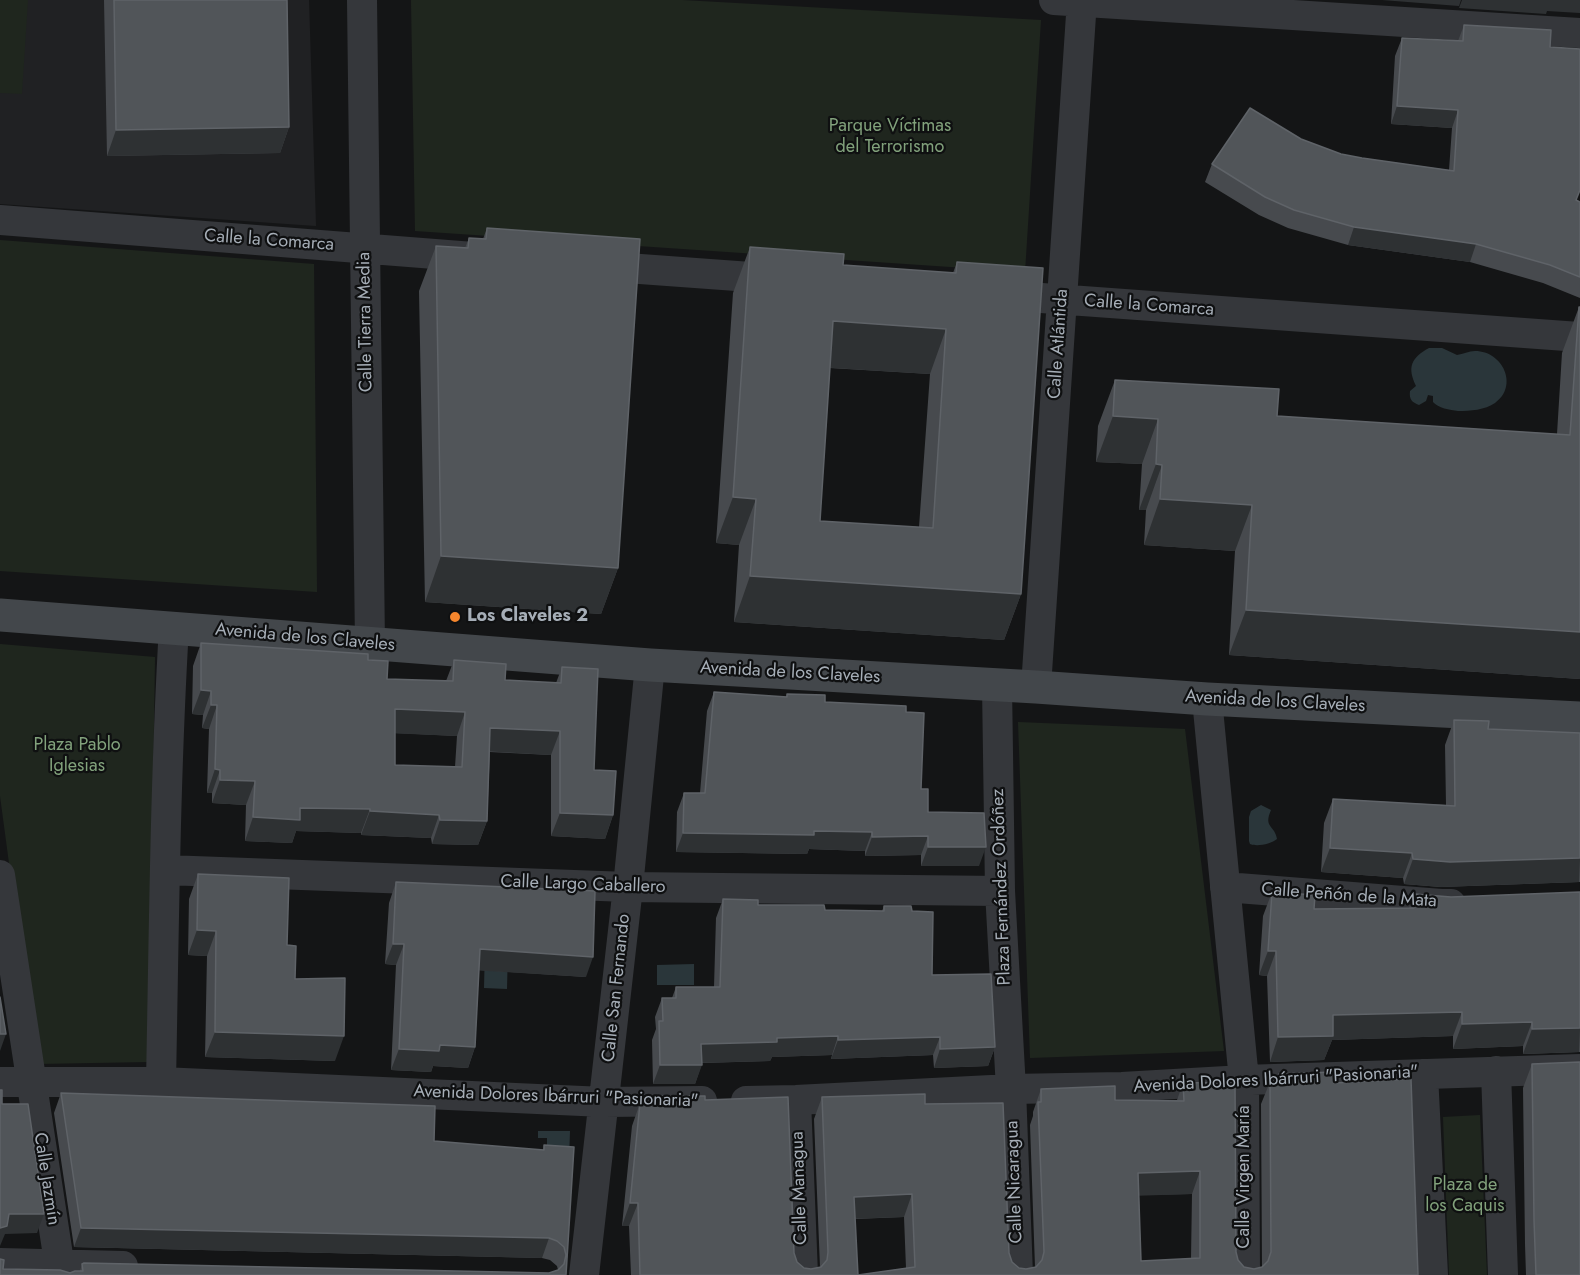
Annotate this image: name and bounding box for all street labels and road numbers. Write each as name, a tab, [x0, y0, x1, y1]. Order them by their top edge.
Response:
street label: Calle la Comarca	[203, 226, 335, 256]
street label: Calle Tierra Media	[354, 252, 378, 392]
street label: Calle Atlántida	[1044, 288, 1074, 400]
street label: Calle la Comarca	[1083, 291, 1215, 321]
street label: Avenida de los Claveles	[214, 619, 396, 657]
street label: Avenida de los Claveles	[699, 657, 881, 689]
street label: Avenida de los Claveles	[1184, 686, 1366, 718]
street label: Plaza Fernández Ordóñez	[988, 788, 1016, 986]
street label: Calle Largo Caballero	[500, 871, 666, 899]
street label: Calle Peñón de la Mata	[1260, 879, 1438, 913]
street label: Calle San Fernando	[598, 913, 636, 1063]
street label: Avenida Dolores Ibárruri "Pasionaria"	[1133, 1062, 1419, 1098]
street label: Avenida Dolores Ibárruri "Pasionaria"	[413, 1081, 699, 1113]
street label: Calle Virgen María	[1234, 1105, 1256, 1249]
street label: Calle Nicaragua	[1002, 1120, 1028, 1244]
street label: Calle Jazmín	[28, 1131, 64, 1227]
street label: Calle Managua	[787, 1131, 813, 1245]

